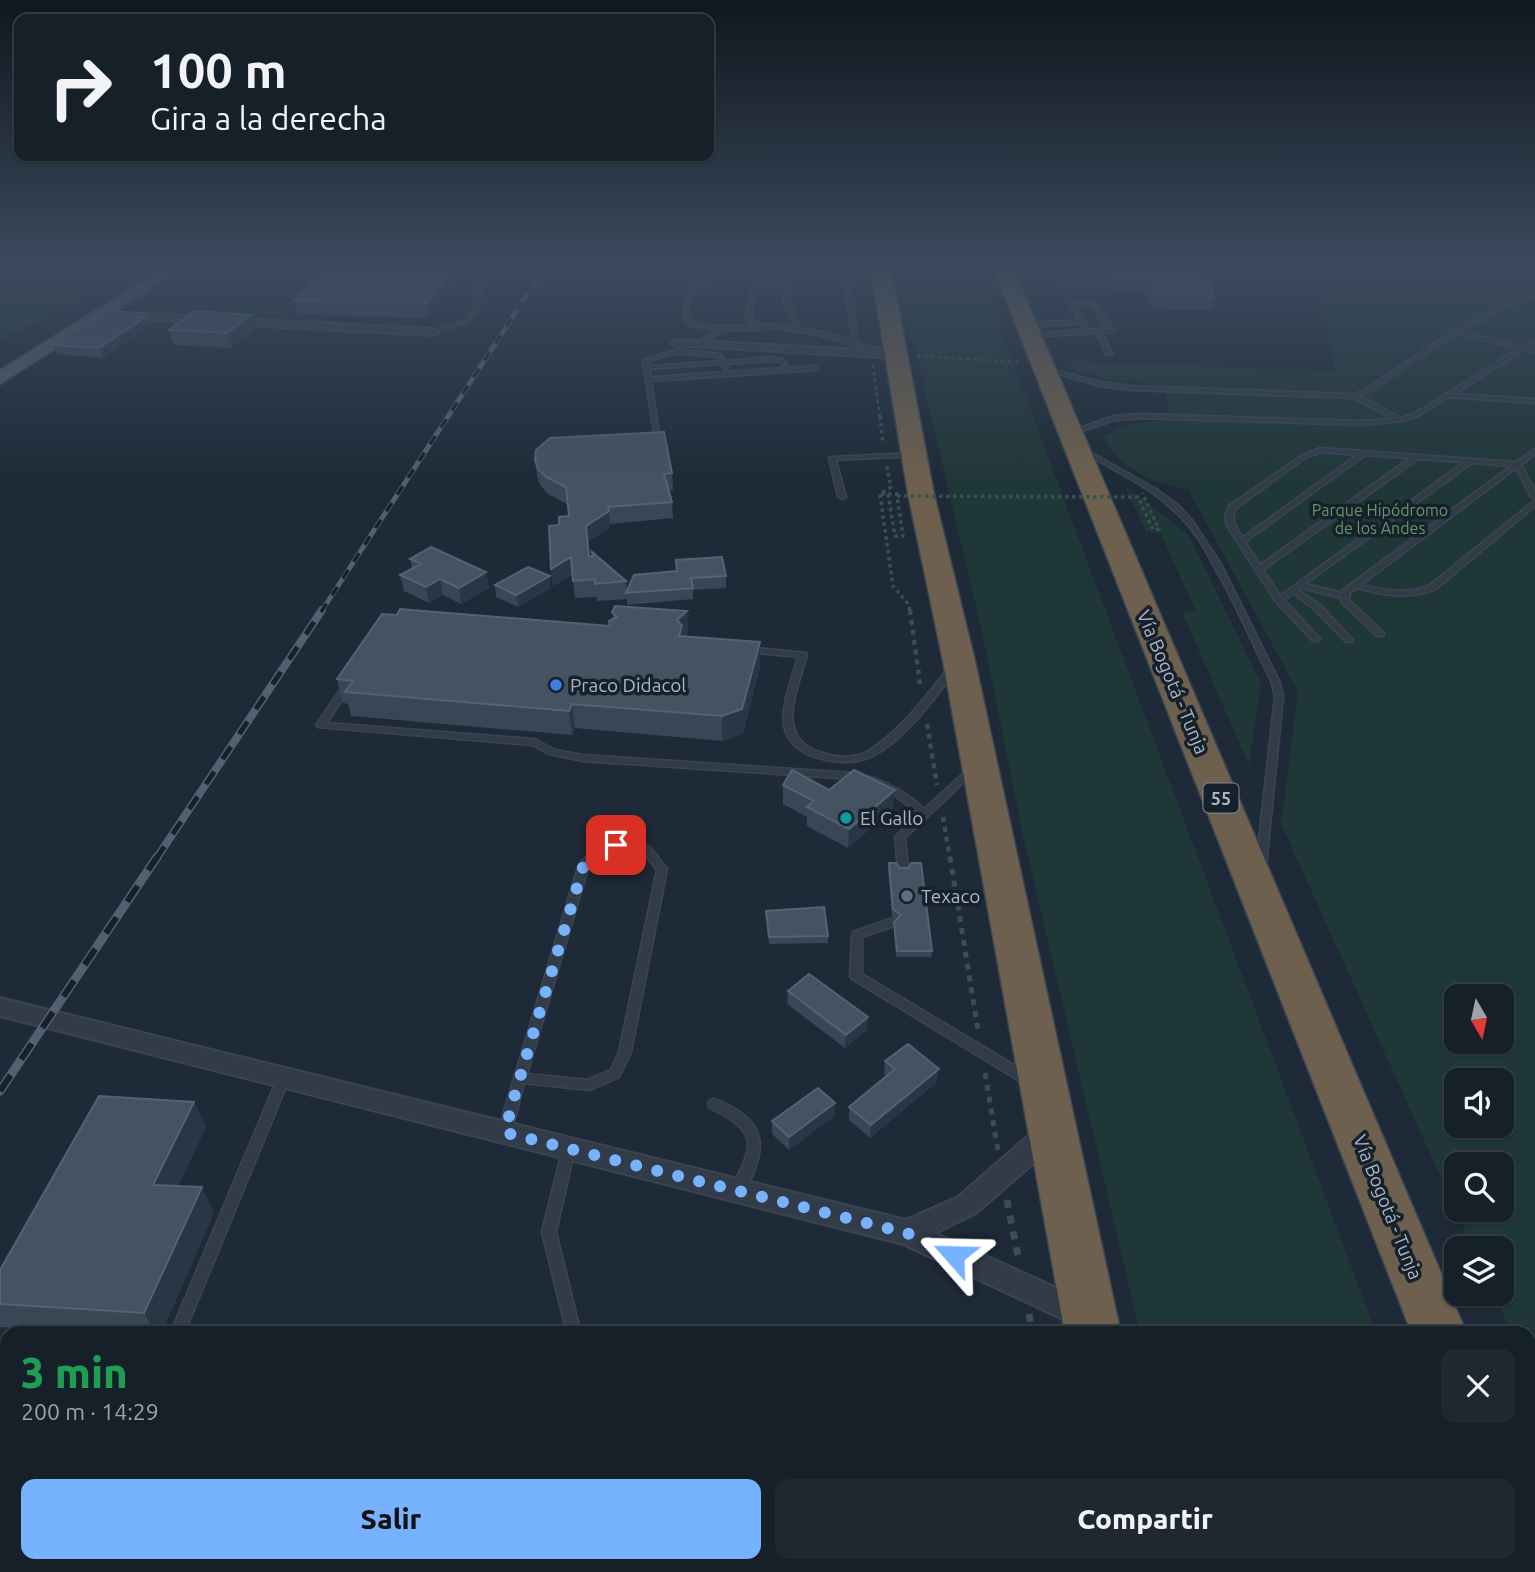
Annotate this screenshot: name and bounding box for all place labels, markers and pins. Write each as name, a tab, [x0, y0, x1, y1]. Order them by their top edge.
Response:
place label: Praco Didacol	[570, 674, 686, 696]
marker: Praco Didacol	[548, 677, 564, 693]
place label: El Gallo	[860, 807, 923, 829]
marker: El Gallo	[838, 810, 854, 826]
pin	[586, 815, 646, 875]
place label: Texaco	[921, 885, 980, 907]
marker: Texaco	[899, 888, 915, 904]

